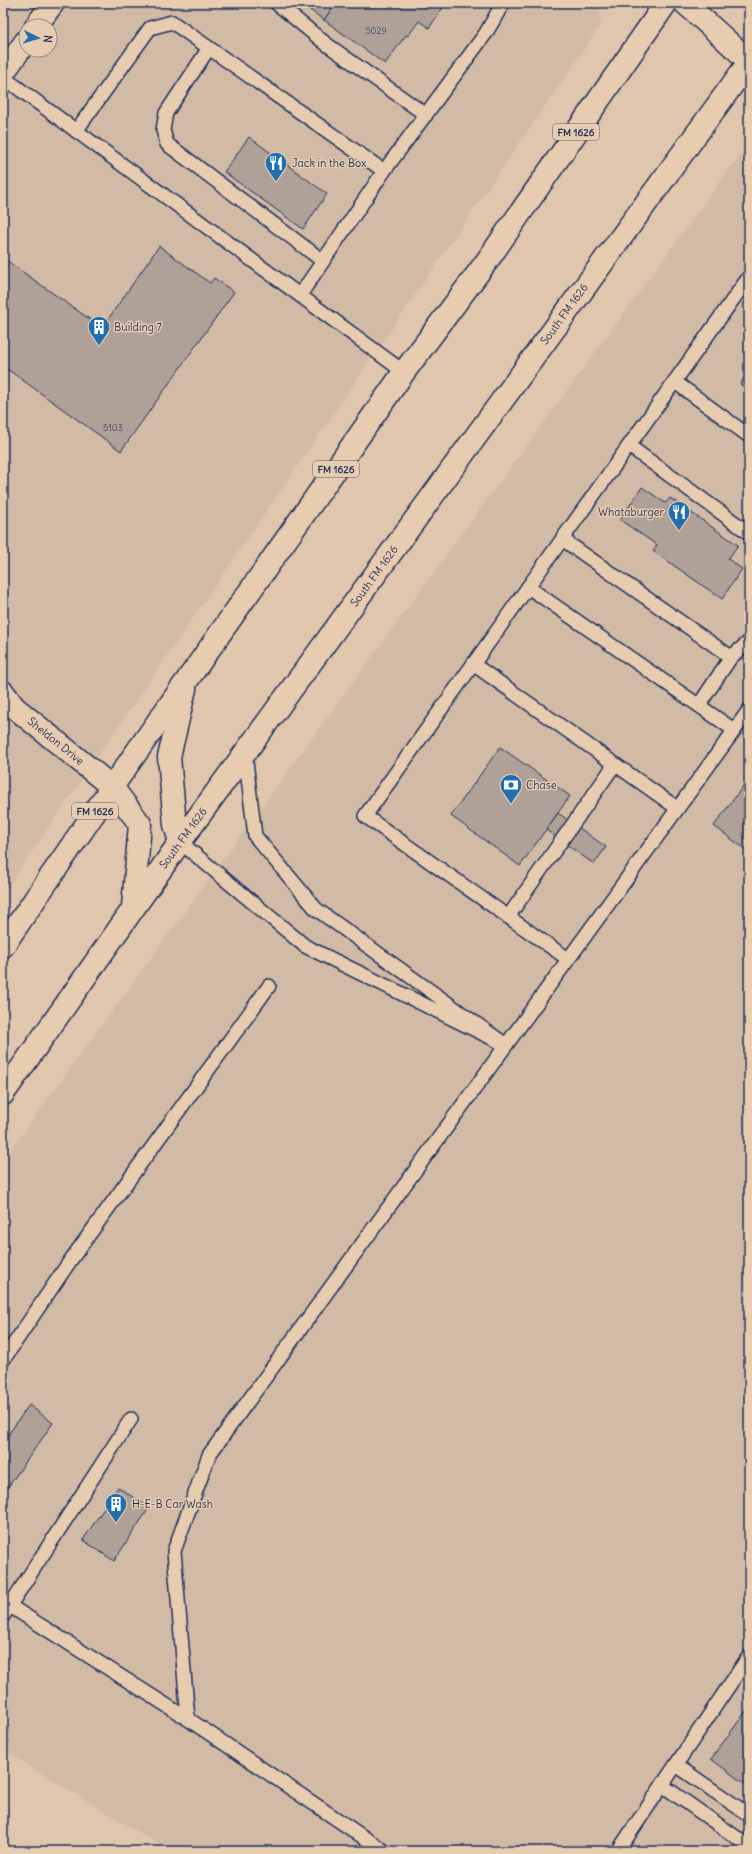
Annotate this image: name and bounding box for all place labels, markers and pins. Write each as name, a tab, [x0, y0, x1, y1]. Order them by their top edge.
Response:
restaurant icon: Jack in the Box	[263, 150, 289, 183]
place label: Jack in the Box	[292, 156, 367, 170]
building icon: Building 7	[86, 314, 112, 347]
place label: Building 7	[114, 320, 163, 334]
restaurant icon: Whataburger	[666, 499, 692, 532]
place label: Whataburger	[598, 505, 664, 519]
bank icon: Chase	[498, 772, 524, 805]
place label: Chase	[526, 778, 557, 792]
building icon: H-E-B Car Wash	[103, 1491, 129, 1524]
place label: H-E-B Car Wash	[132, 1497, 213, 1511]

